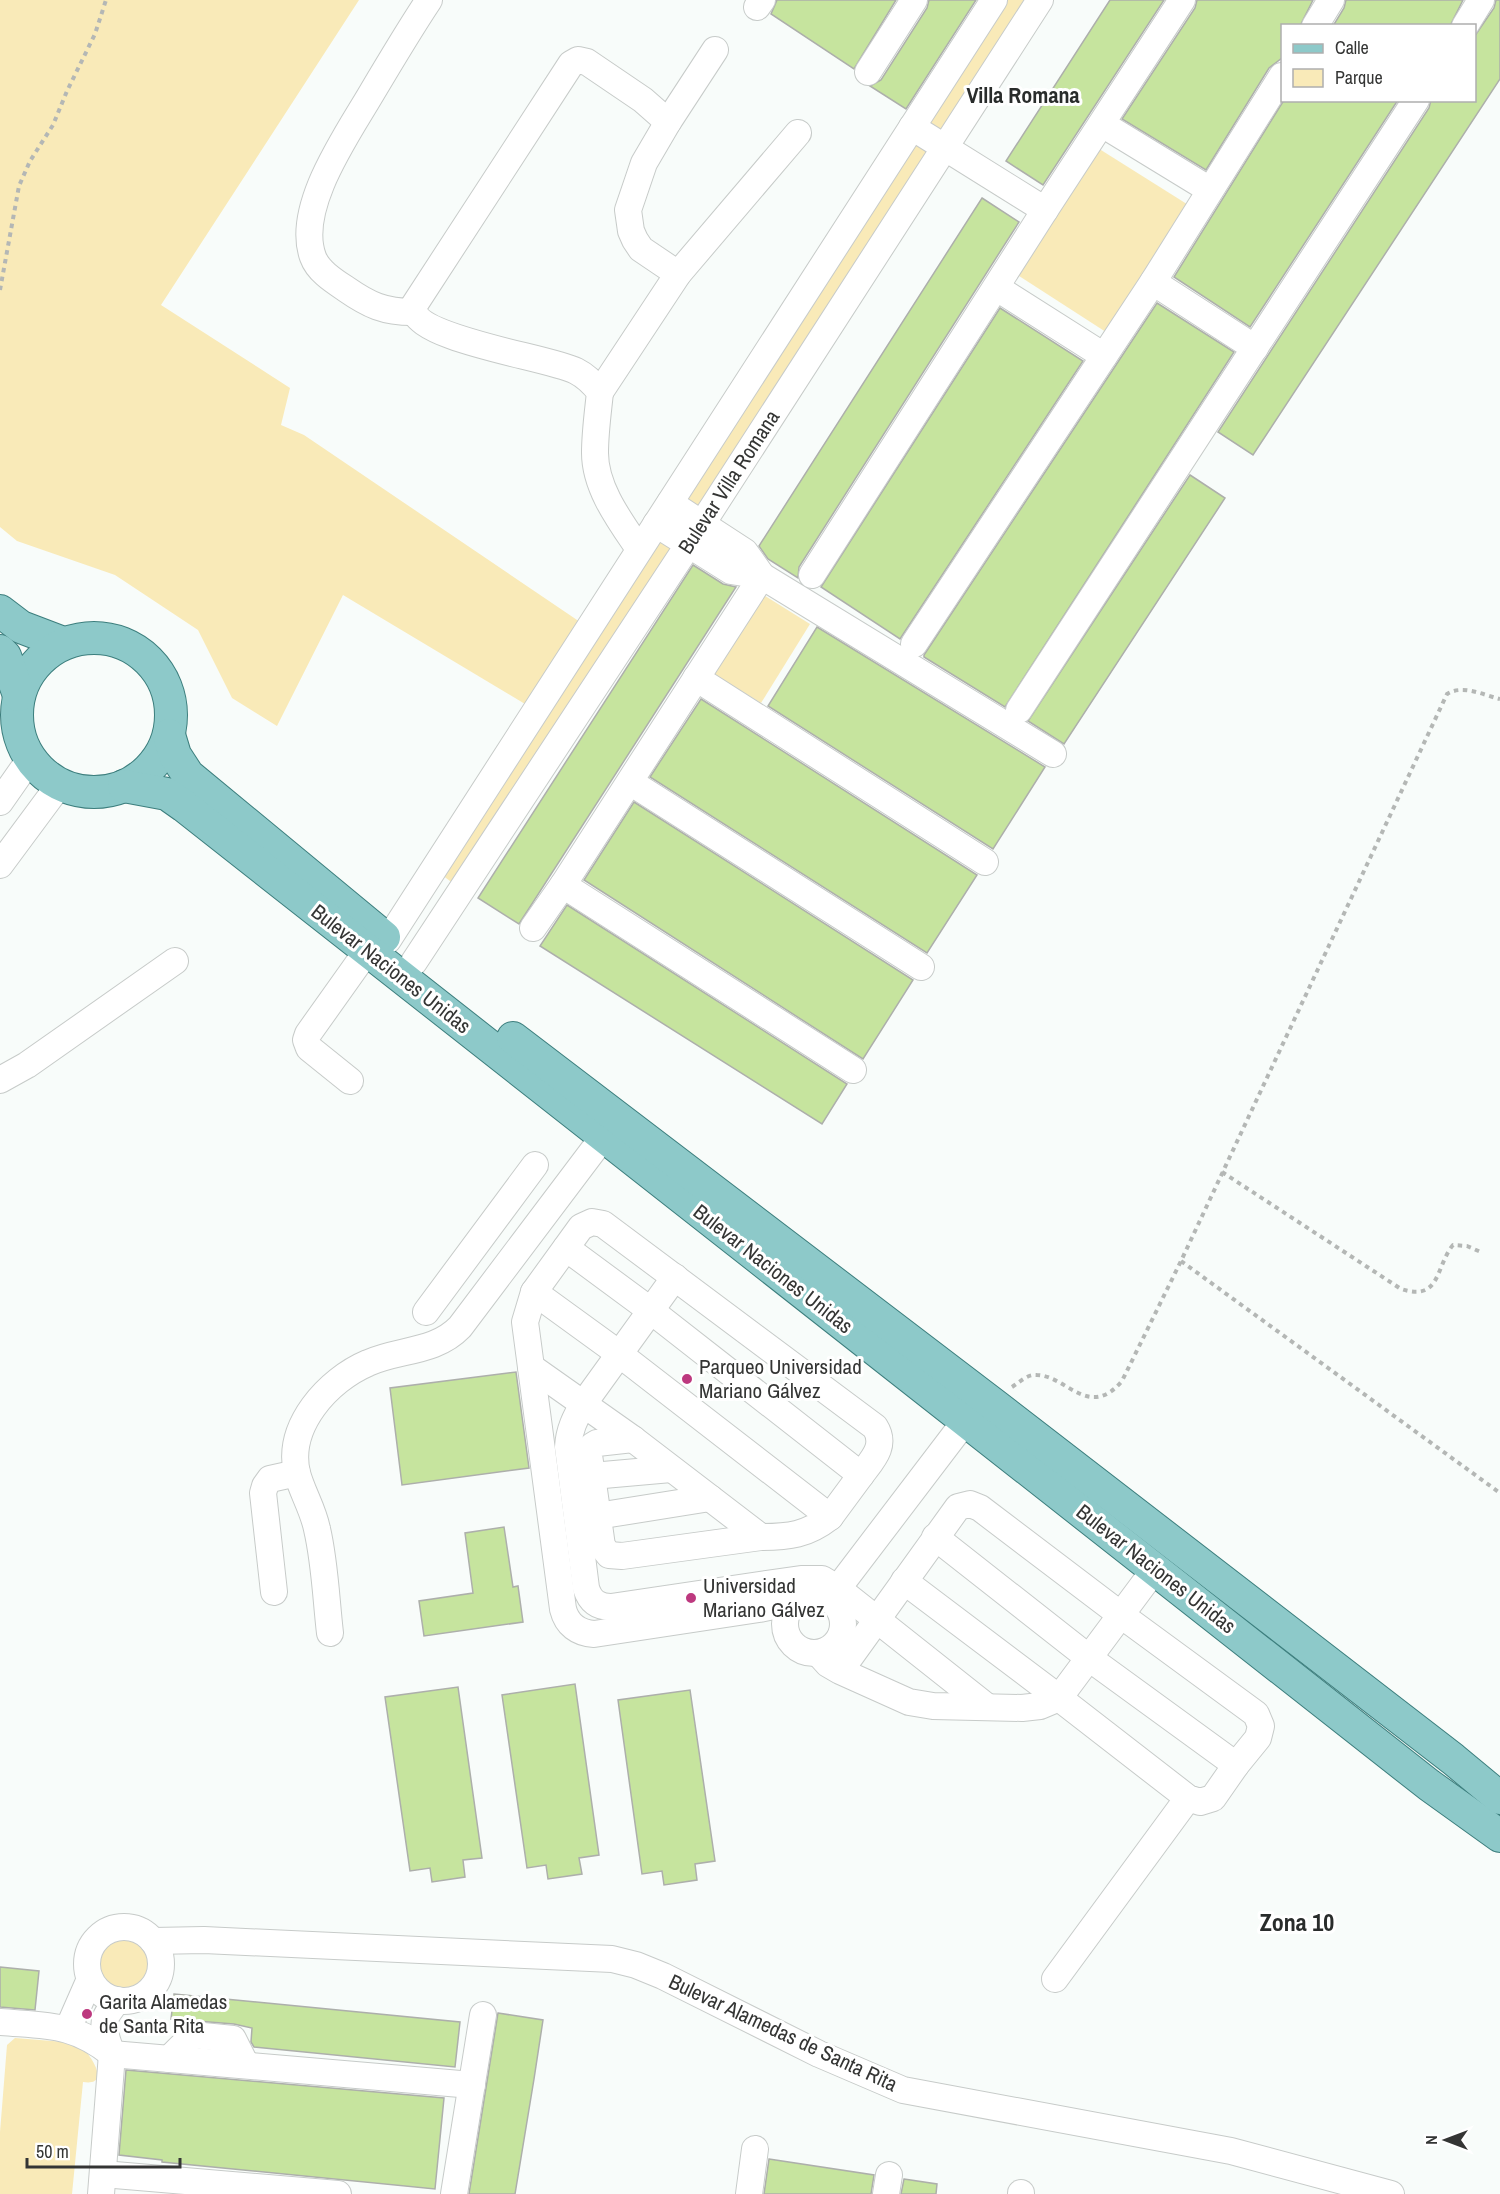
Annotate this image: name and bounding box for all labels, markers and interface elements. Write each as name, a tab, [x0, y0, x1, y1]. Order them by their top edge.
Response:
legend	[1281, 24, 1476, 102]
text: Calle	[1335, 35, 1369, 60]
text: Parque	[1335, 65, 1383, 90]
district label: Villa Romana	[967, 80, 1080, 110]
street label: Bulevar Villa Romana	[671, 404, 786, 559]
street label: Bulevar Naciones Unidas	[305, 897, 477, 1040]
street label: Bulevar Naciones Unidas	[687, 1197, 859, 1340]
place label: Parqueo Universidad Mariano Gálvez	[699, 1352, 862, 1405]
marker: Parqueo Universidad Mariano Gálvez	[680, 1372, 694, 1386]
street label: Bulevar Naciones Unidas	[1070, 1497, 1242, 1640]
place label: Universidad Mariano Gálvez	[703, 1571, 825, 1624]
marker: Universidad Mariano Gálvez	[684, 1591, 698, 1605]
district label: Zona 10	[1260, 1906, 1334, 1938]
street label: Bulevar Alamedas de Santa Rita	[664, 1967, 903, 2098]
place label: Garita Alamedas de Santa Rita	[99, 1987, 227, 2040]
marker: Garita Alamedas de Santa Rita	[80, 2007, 94, 2021]
north arrow	[1416, 2110, 1476, 2170]
scale bar	[27, 2131, 180, 2169]
text: N	[1420, 2135, 1442, 2145]
text: 50 m	[36, 2139, 69, 2164]

